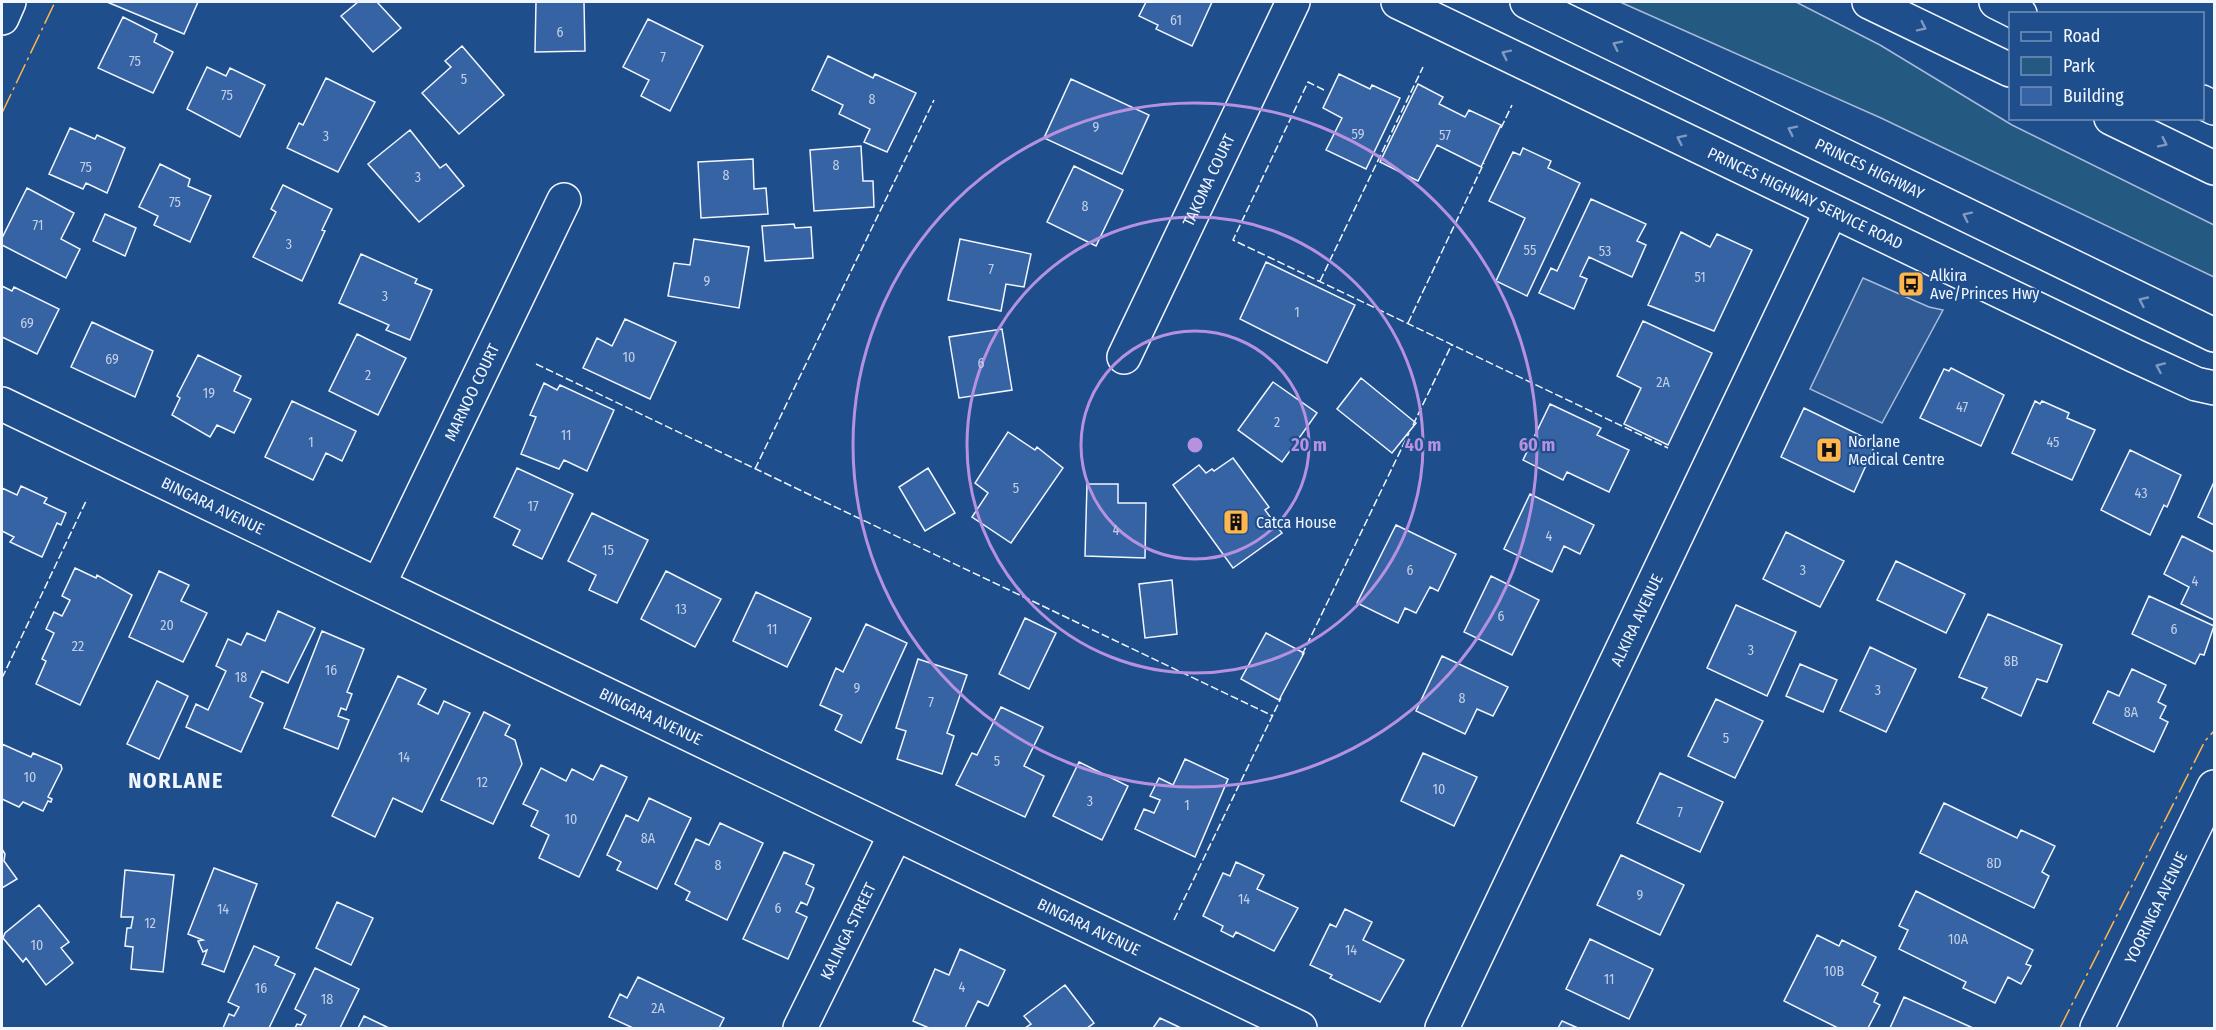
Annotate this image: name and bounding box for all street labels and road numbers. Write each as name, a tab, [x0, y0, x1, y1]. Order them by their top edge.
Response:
street label: TAKOMA COURT	[1179, 131, 1239, 229]
street label: PRINCES HIGHWAY	[1812, 134, 1927, 203]
street label: PRINCES HIGHWAY SERVICE ROAD	[1704, 143, 1906, 253]
street label: MARNOO COURT	[440, 340, 504, 444]
street label: BINGARA AVENUE	[158, 473, 267, 539]
street label: ALKIRA AVENUE	[1607, 571, 1667, 669]
street label: BINGARA AVENUE	[596, 684, 705, 749]
street label: YOORINGA AVENUE	[2121, 849, 2191, 967]
street label: KALINGA STREET	[816, 879, 880, 983]
street label: BINGARA AVENUE	[1034, 894, 1143, 960]

